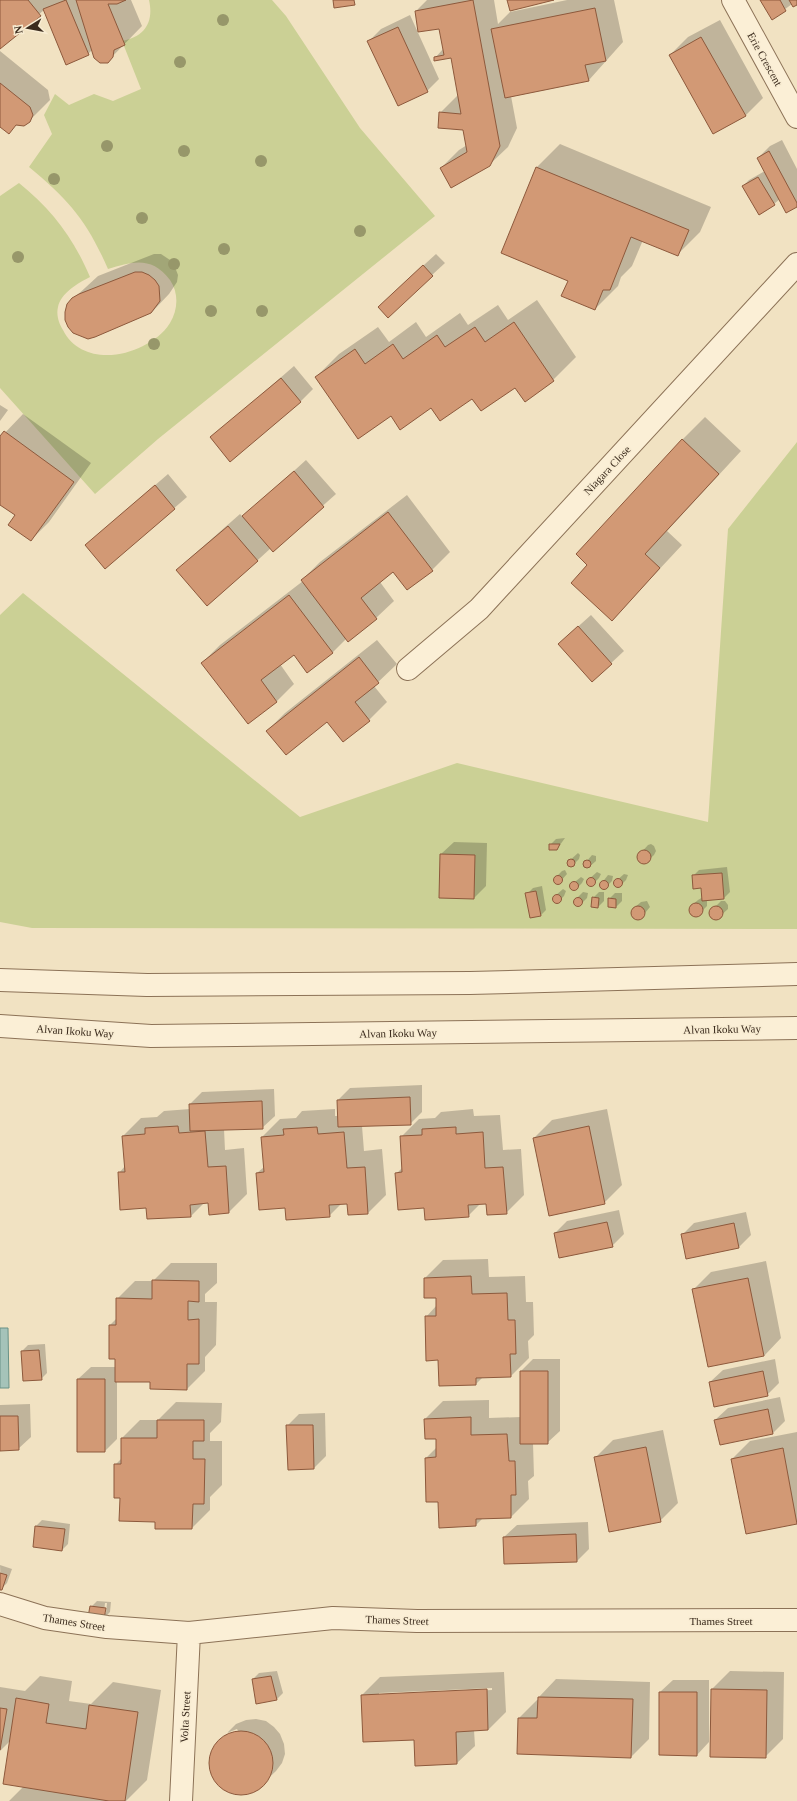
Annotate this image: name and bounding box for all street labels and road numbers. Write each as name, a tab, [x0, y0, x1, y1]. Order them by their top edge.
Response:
street label: Erie Crescent	[745, 30, 785, 88]
street label: Niagara Close	[581, 443, 633, 497]
street label: Alvan Ikoku Way	[36, 1022, 115, 1040]
street label: Alvan Ikoku Way	[683, 1022, 761, 1036]
street label: Alvan Ikoku Way	[359, 1026, 437, 1040]
street label: Thames Street	[42, 1611, 106, 1633]
street label: Thames Street	[365, 1613, 429, 1627]
street label: Thames Street	[689, 1615, 753, 1627]
street label: Volta Street	[178, 1691, 192, 1743]

